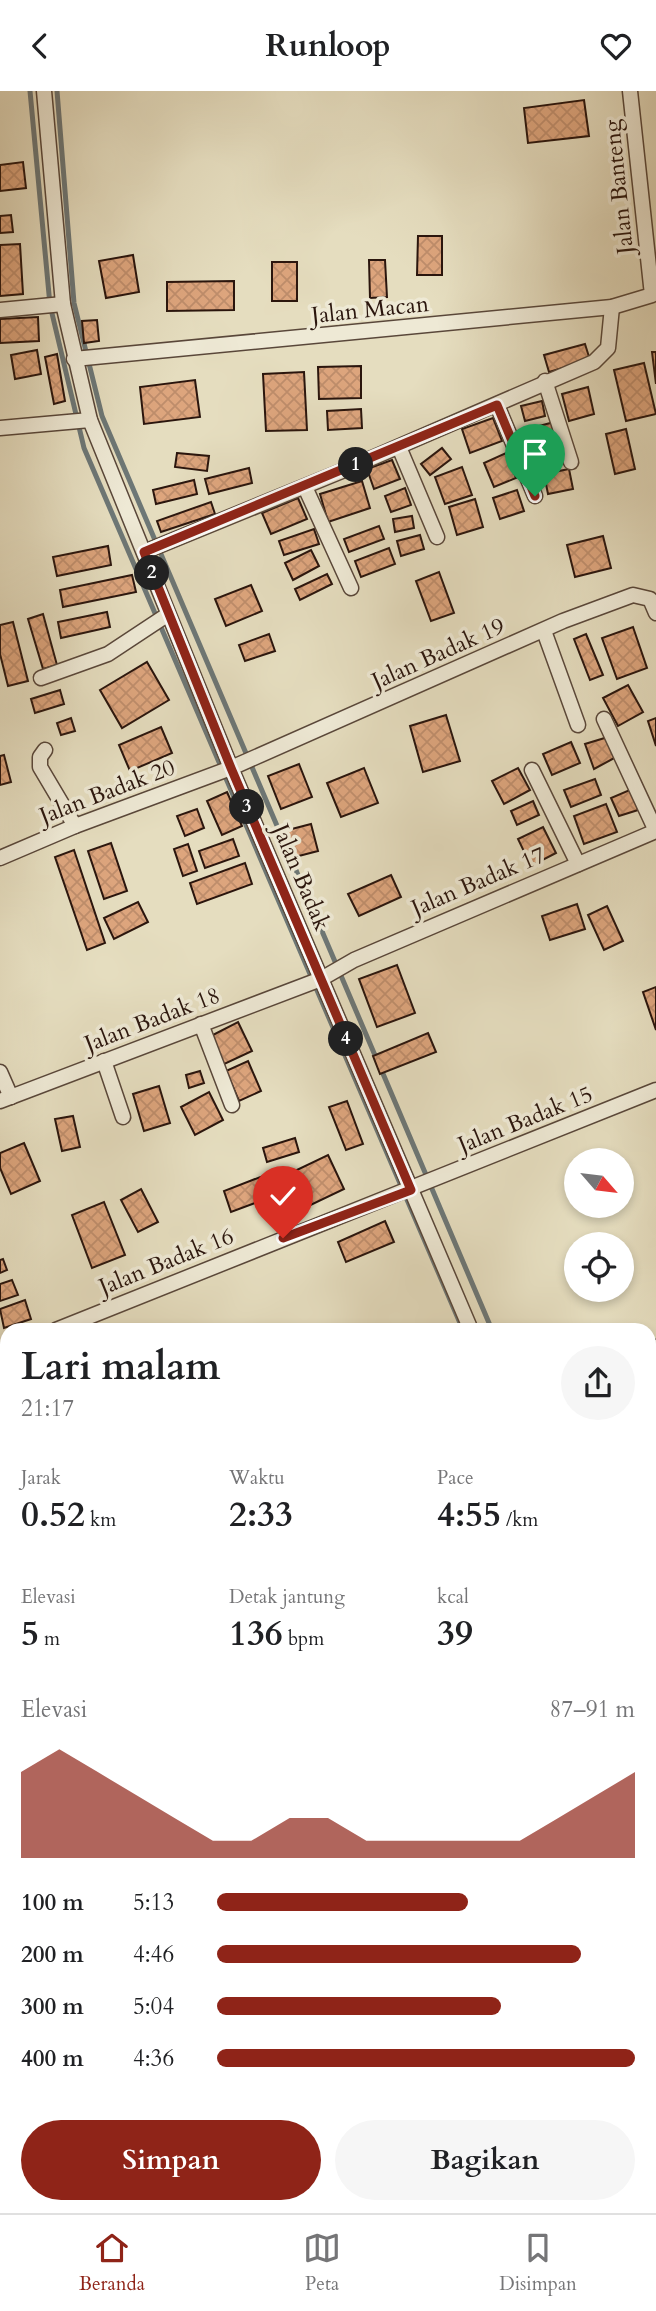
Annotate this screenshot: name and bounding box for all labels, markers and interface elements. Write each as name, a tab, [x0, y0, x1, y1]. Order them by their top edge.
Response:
text: Runloop	[265, 24, 391, 68]
icon: back	[21, 27, 59, 65]
icon: heart	[597, 27, 635, 65]
street label: Jalan Banteng	[596, 118, 641, 259]
street label: Jalan Macan	[307, 288, 430, 331]
pin	[505, 424, 565, 496]
icon: arrive	[516, 435, 554, 473]
pin: 1	[338, 447, 374, 483]
text: 1	[351, 451, 360, 477]
pin: 2	[134, 555, 170, 591]
text: 2	[147, 559, 156, 585]
street label: Jalan Badak 19	[364, 610, 510, 698]
street label: Jalan Badak 20	[32, 751, 179, 833]
pin: 3	[230, 789, 264, 825]
text: 3	[242, 793, 251, 819]
street label: Jalan Badak	[264, 816, 338, 936]
street label: Jalan Badak 17	[404, 839, 550, 925]
street label: Jalan Badak 18	[77, 979, 224, 1061]
pin: 4	[328, 1021, 364, 1056]
text: 4	[341, 1025, 350, 1051]
street label: Jalan Badak 15	[451, 1078, 597, 1162]
north arrow	[564, 1148, 634, 1218]
map controls	[564, 1148, 634, 1302]
pin	[253, 1166, 313, 1238]
icon: check	[264, 1177, 302, 1215]
street label: Jalan Badak 16	[92, 1220, 238, 1304]
button: locate	[564, 1232, 634, 1302]
text: Lari malam	[21, 1341, 220, 1393]
button: share	[561, 1346, 635, 1420]
text: 21:17	[21, 1393, 74, 1424]
text: Jarak	[21, 1465, 61, 1491]
text: Waktu	[229, 1465, 285, 1491]
text: Pace	[437, 1465, 474, 1491]
text: 0.52	[21, 1491, 85, 1539]
text: 2:33	[229, 1491, 293, 1539]
text: 4:55	[437, 1491, 501, 1539]
text: km	[85, 1507, 116, 1533]
text: /km	[501, 1507, 538, 1533]
text: Elevasi	[21, 1584, 76, 1610]
text: Detak jantung	[229, 1584, 345, 1610]
text: kcal	[437, 1584, 469, 1610]
text: 5	[21, 1610, 39, 1658]
text: 136	[229, 1610, 283, 1658]
text: 39	[437, 1610, 473, 1658]
text: m	[39, 1626, 60, 1652]
text: bpm	[283, 1626, 324, 1652]
text: Elevasi	[21, 1694, 87, 1725]
text: 87–91 m	[550, 1694, 635, 1725]
text: 100 m	[21, 1887, 84, 1918]
text: 5:13	[133, 1887, 174, 1918]
text: 200 m	[21, 1939, 84, 1970]
text: 4:46	[133, 1939, 174, 1970]
text: 300 m	[21, 1991, 84, 2022]
text: 5:04	[133, 1991, 174, 2022]
text: 400 m	[21, 2043, 84, 2074]
text: 4:36	[133, 2043, 174, 2074]
button: Simpan	[21, 2120, 321, 2200]
button: Bagikan	[335, 2120, 635, 2200]
tab: Beranda	[79, 2229, 145, 2297]
tab: Peta	[303, 2229, 341, 2297]
tab: Disimpan	[499, 2229, 577, 2297]

